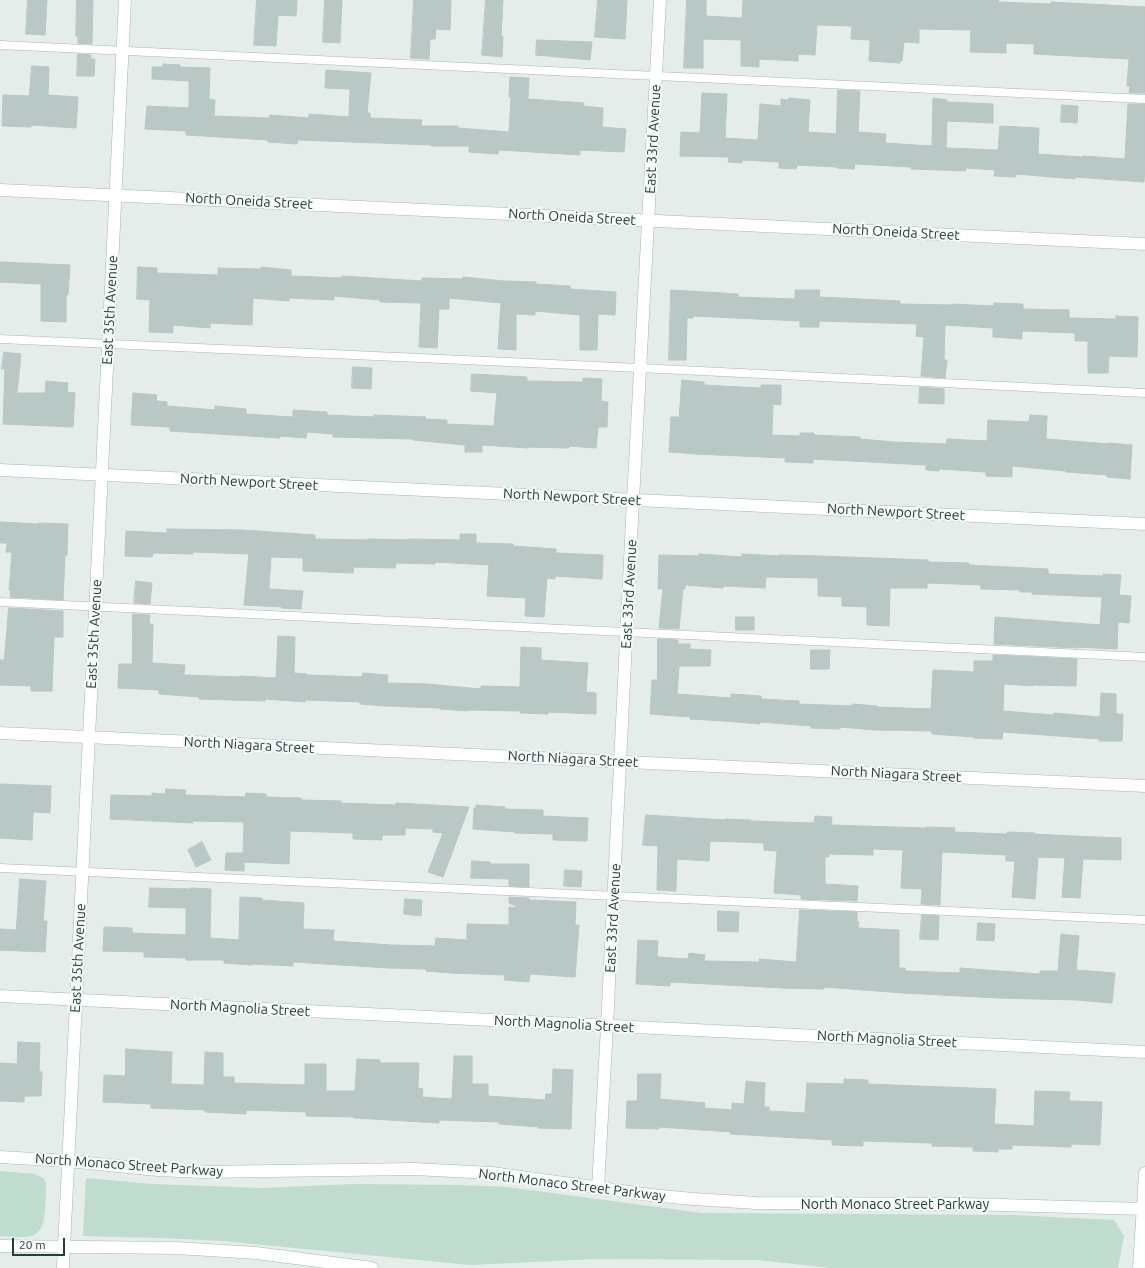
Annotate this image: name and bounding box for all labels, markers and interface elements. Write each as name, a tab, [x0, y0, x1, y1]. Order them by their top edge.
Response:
street label: East 33rd Avenue	[642, 84, 664, 194]
street label: North Oneida Street	[185, 189, 313, 213]
street label: North Oneida Street	[508, 205, 636, 229]
street label: North Oneida Street	[832, 220, 960, 244]
street label: East 35th Avenue	[99, 255, 121, 365]
street label: North Newport Street	[180, 470, 318, 494]
street label: North Newport Street	[503, 485, 641, 509]
street label: North Newport Street	[827, 500, 965, 524]
street label: East 33rd Avenue	[618, 539, 640, 649]
street label: East 35th Avenue	[83, 579, 105, 689]
street label: North Niagara Street	[183, 733, 315, 757]
street label: North Niagara Street	[507, 747, 639, 771]
street label: North Niagara Street	[830, 762, 962, 786]
street label: East 33rd Avenue	[602, 863, 624, 973]
street label: East 35th Avenue	[67, 903, 89, 1013]
street label: North Magnolia Street	[169, 996, 311, 1020]
street label: North Magnolia Street	[493, 1012, 635, 1036]
street label: North Magnolia Street	[816, 1027, 958, 1051]
street label: North Monaco Street Parkway	[34, 1150, 224, 1180]
street label: North Monaco Street Parkway	[477, 1165, 667, 1205]
street label: North Monaco Street Parkway	[801, 1196, 989, 1212]
scale bar	[14, 1230, 67, 1256]
text: 20 m	[19, 1238, 46, 1251]

